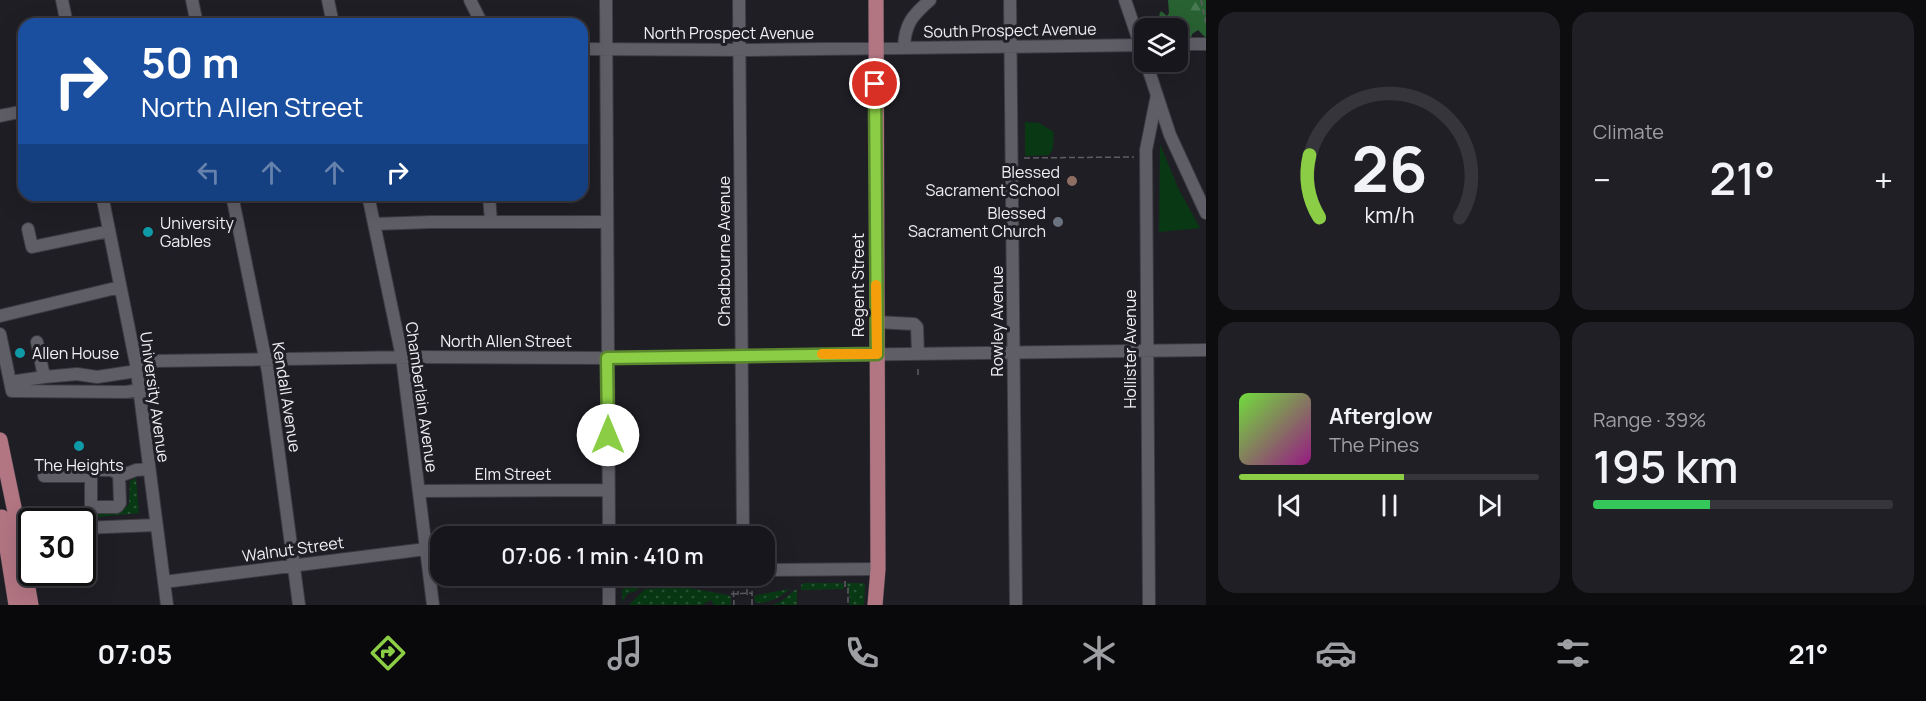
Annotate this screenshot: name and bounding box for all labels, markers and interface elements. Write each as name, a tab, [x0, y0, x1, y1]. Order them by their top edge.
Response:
street label: South Prospect Avenue	[923, 17, 1097, 43]
map controls	[1134, 18, 1188, 72]
button: layers	[1134, 18, 1188, 72]
street label: North Prospect Avenue	[644, 22, 814, 44]
text: 50 m	[141, 33, 239, 91]
icon: right	[42, 42, 120, 120]
pin	[849, 58, 900, 109]
icon: arrive	[858, 67, 891, 100]
text: North Allen Street	[141, 88, 363, 125]
text: Climate	[1593, 118, 1664, 145]
text: 26	[1351, 125, 1427, 211]
text: 21°	[1710, 147, 1775, 209]
icon: left	[192, 156, 225, 189]
icon: ahead	[255, 156, 288, 189]
icon: ahead	[318, 156, 351, 189]
icon: right	[381, 156, 414, 189]
text: −	[1593, 157, 1611, 202]
text: +	[1874, 157, 1893, 202]
place label: Blessed Sacrament School	[925, 161, 1060, 201]
marker: Blessed Sacrament School	[1065, 174, 1079, 188]
street label: Chadbourne Avenue	[713, 176, 735, 326]
text: km/h	[1364, 200, 1414, 229]
place label: Blessed Sacrament Church	[908, 202, 1046, 242]
place label: University Gables	[160, 212, 234, 252]
marker: Blessed Sacrament Church	[1051, 215, 1065, 229]
marker: University Gables	[141, 225, 155, 239]
street label: Regent Street	[847, 233, 869, 337]
street label: Rowley Avenue	[986, 266, 1008, 376]
street label: Hollister Avenue	[1119, 289, 1141, 409]
street label: Chamberlain Avenue	[401, 320, 443, 474]
street label: University Avenue	[135, 330, 175, 464]
street label: North Allen Street	[440, 330, 572, 352]
street label: Kendall Avenue	[267, 340, 307, 454]
place label: Allen House	[32, 342, 119, 364]
marker: Allen House	[13, 346, 27, 360]
text: Afterglow	[1329, 401, 1433, 431]
position arrow	[576, 403, 640, 467]
text: Range · 39%	[1593, 406, 1706, 433]
text: The Pines	[1329, 431, 1419, 458]
text: 195 km	[1593, 435, 1739, 497]
marker: The Heights	[72, 439, 86, 453]
place label: The Heights	[34, 454, 124, 476]
street label: Elm Street	[475, 463, 551, 485]
icon: previous	[1273, 489, 1306, 522]
icon: pause	[1373, 489, 1406, 522]
icon: next	[1473, 489, 1506, 522]
speed limit sign: 30	[18, 508, 96, 586]
street label: Walnut Street	[241, 531, 345, 567]
text: 07:06 · 1 min · 410 m	[501, 541, 704, 571]
icon: directions	[367, 632, 409, 674]
icon: music	[604, 632, 646, 674]
icon: phone	[841, 632, 883, 674]
icon: climate	[1078, 632, 1120, 674]
icon: car	[1315, 632, 1357, 674]
icon: filters	[1552, 632, 1594, 674]
text: 07:05	[97, 635, 172, 672]
text: 21°	[1788, 635, 1829, 672]

